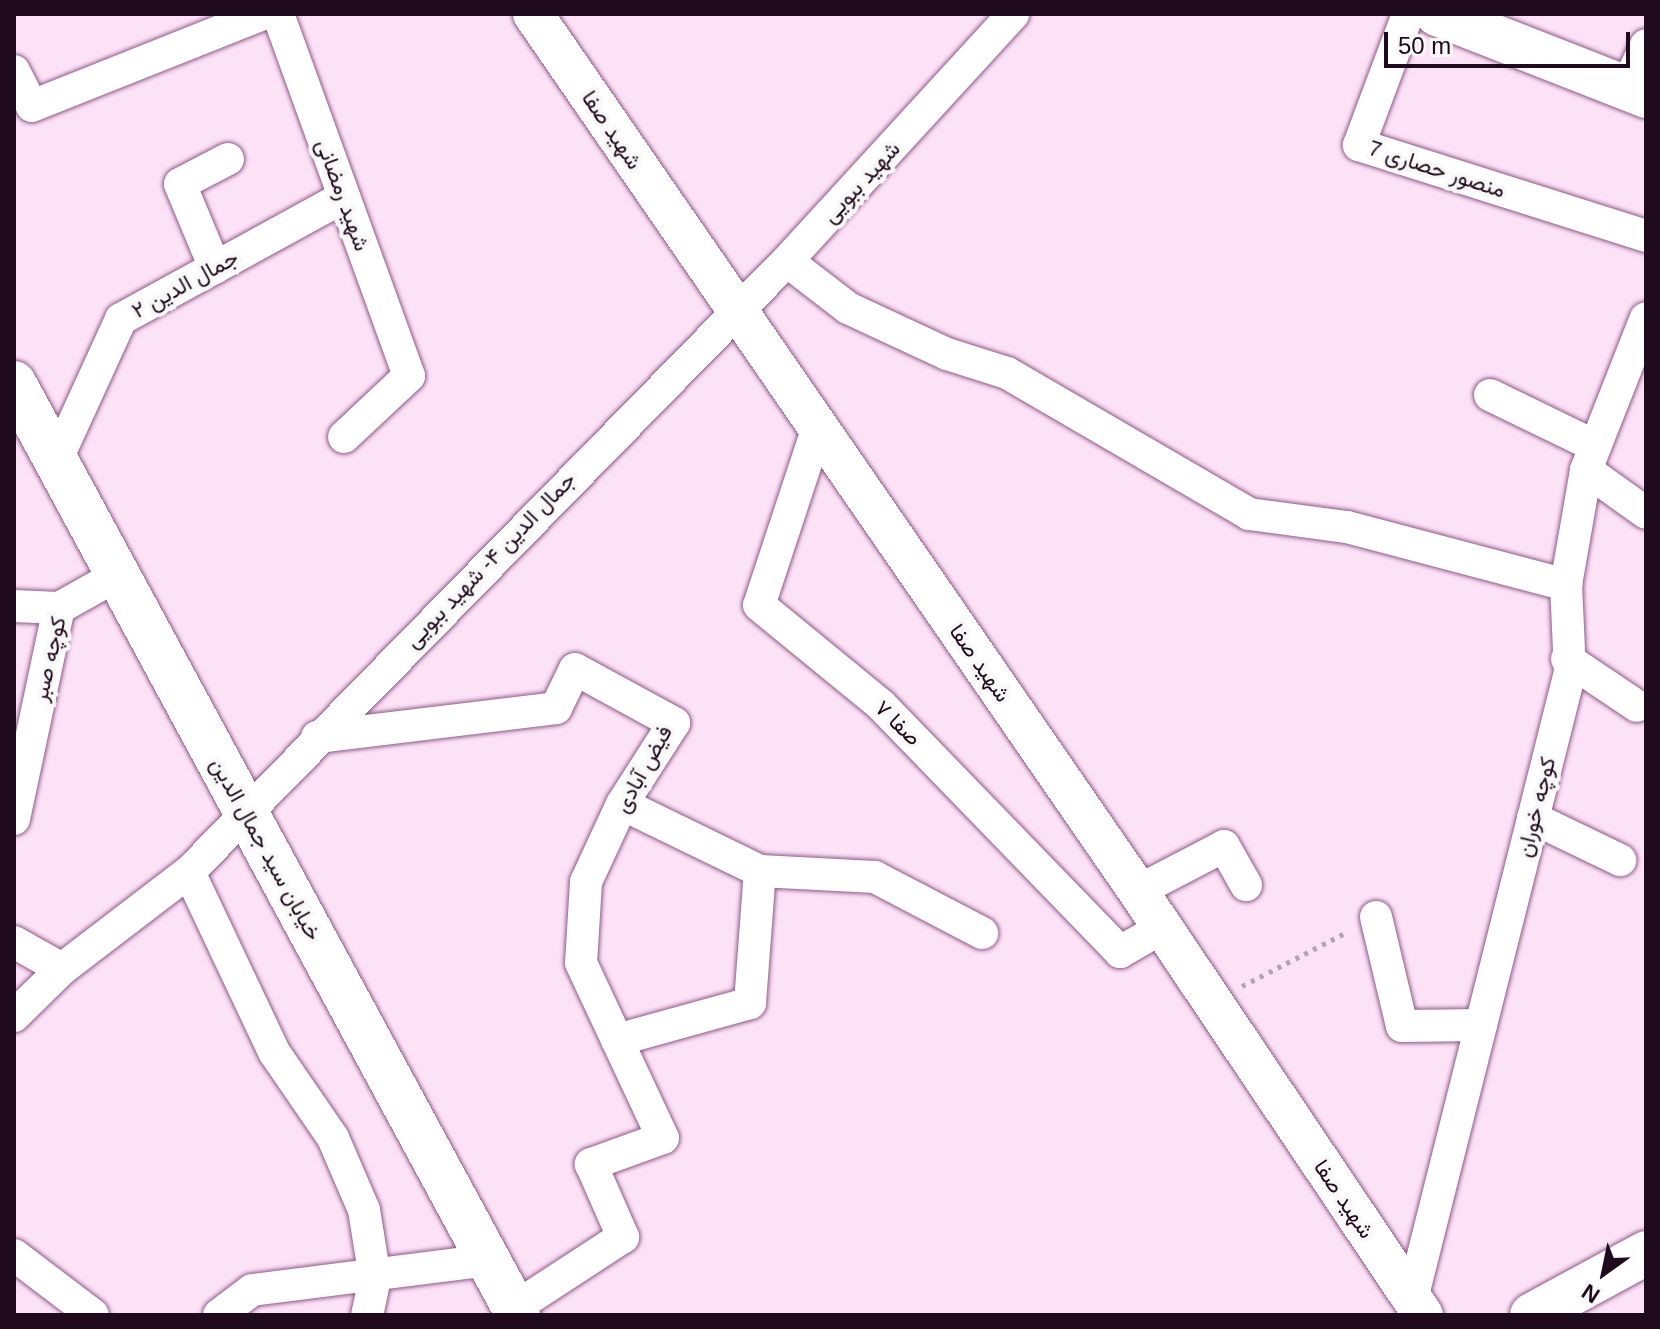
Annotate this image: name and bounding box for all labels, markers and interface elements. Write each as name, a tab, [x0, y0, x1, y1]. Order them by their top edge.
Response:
scale bar	[1388, 16, 1634, 66]
text: 50 m	[1398, 32, 1451, 59]
street label: شهید صفا	[576, 86, 648, 174]
street label: منصور حصاری 7	[1365, 134, 1509, 204]
street label: شهید رمضانی	[311, 136, 375, 254]
street label: شهید ببویی	[817, 136, 905, 228]
street label: جمال الدین ۲	[127, 244, 243, 324]
street label: جمال الدین ۴- شهید ببویی	[399, 467, 581, 653]
street label: کوچه صبر	[26, 614, 72, 704]
street label: شهید صفا	[944, 619, 1016, 707]
street label: صفا ۷	[869, 695, 927, 751]
street label: فیض آبادی	[608, 721, 678, 817]
street label: خیابان سید جمال الدین	[205, 753, 327, 945]
street label: کوچه خوران	[1511, 754, 1561, 860]
street label: شهید صفا	[1308, 1155, 1380, 1243]
north arrow	[1564, 1233, 1644, 1313]
text: N	[1577, 1279, 1604, 1308]

